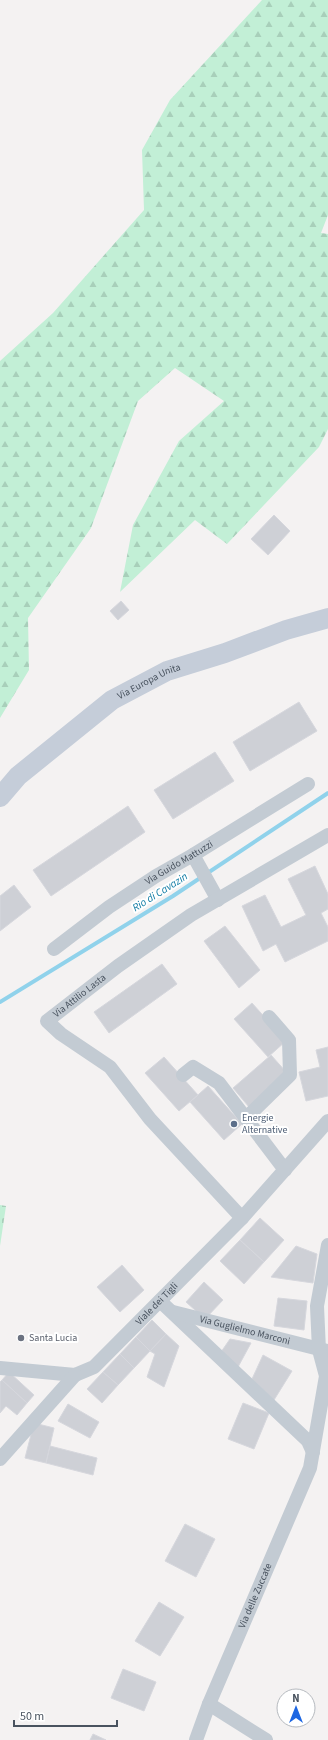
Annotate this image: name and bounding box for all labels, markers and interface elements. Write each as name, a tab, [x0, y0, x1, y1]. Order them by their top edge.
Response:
street label: Via Europa Unita	[115, 660, 182, 703]
street label: Via Guido Mattuzzi	[142, 837, 216, 888]
water label: Rio di Cavazin	[129, 869, 191, 915]
street label: Via Attilio Lasta	[50, 971, 109, 1021]
place label: Energie Alternative	[242, 1111, 287, 1137]
marker: Energie Alternative	[229, 1119, 239, 1129]
street label: Viale dei Tigli	[132, 1279, 181, 1328]
street label: Via Guglielmo Marconi	[198, 1312, 292, 1348]
place label: Santa Lucia	[29, 1331, 77, 1345]
marker: Santa Lucia	[16, 1333, 26, 1343]
street label: Via delle Zuccate	[235, 1561, 276, 1631]
north arrow	[276, 1688, 316, 1728]
text: N	[292, 1691, 300, 1706]
scale bar	[14, 1702, 117, 1728]
text: 50 m	[20, 1708, 44, 1725]

